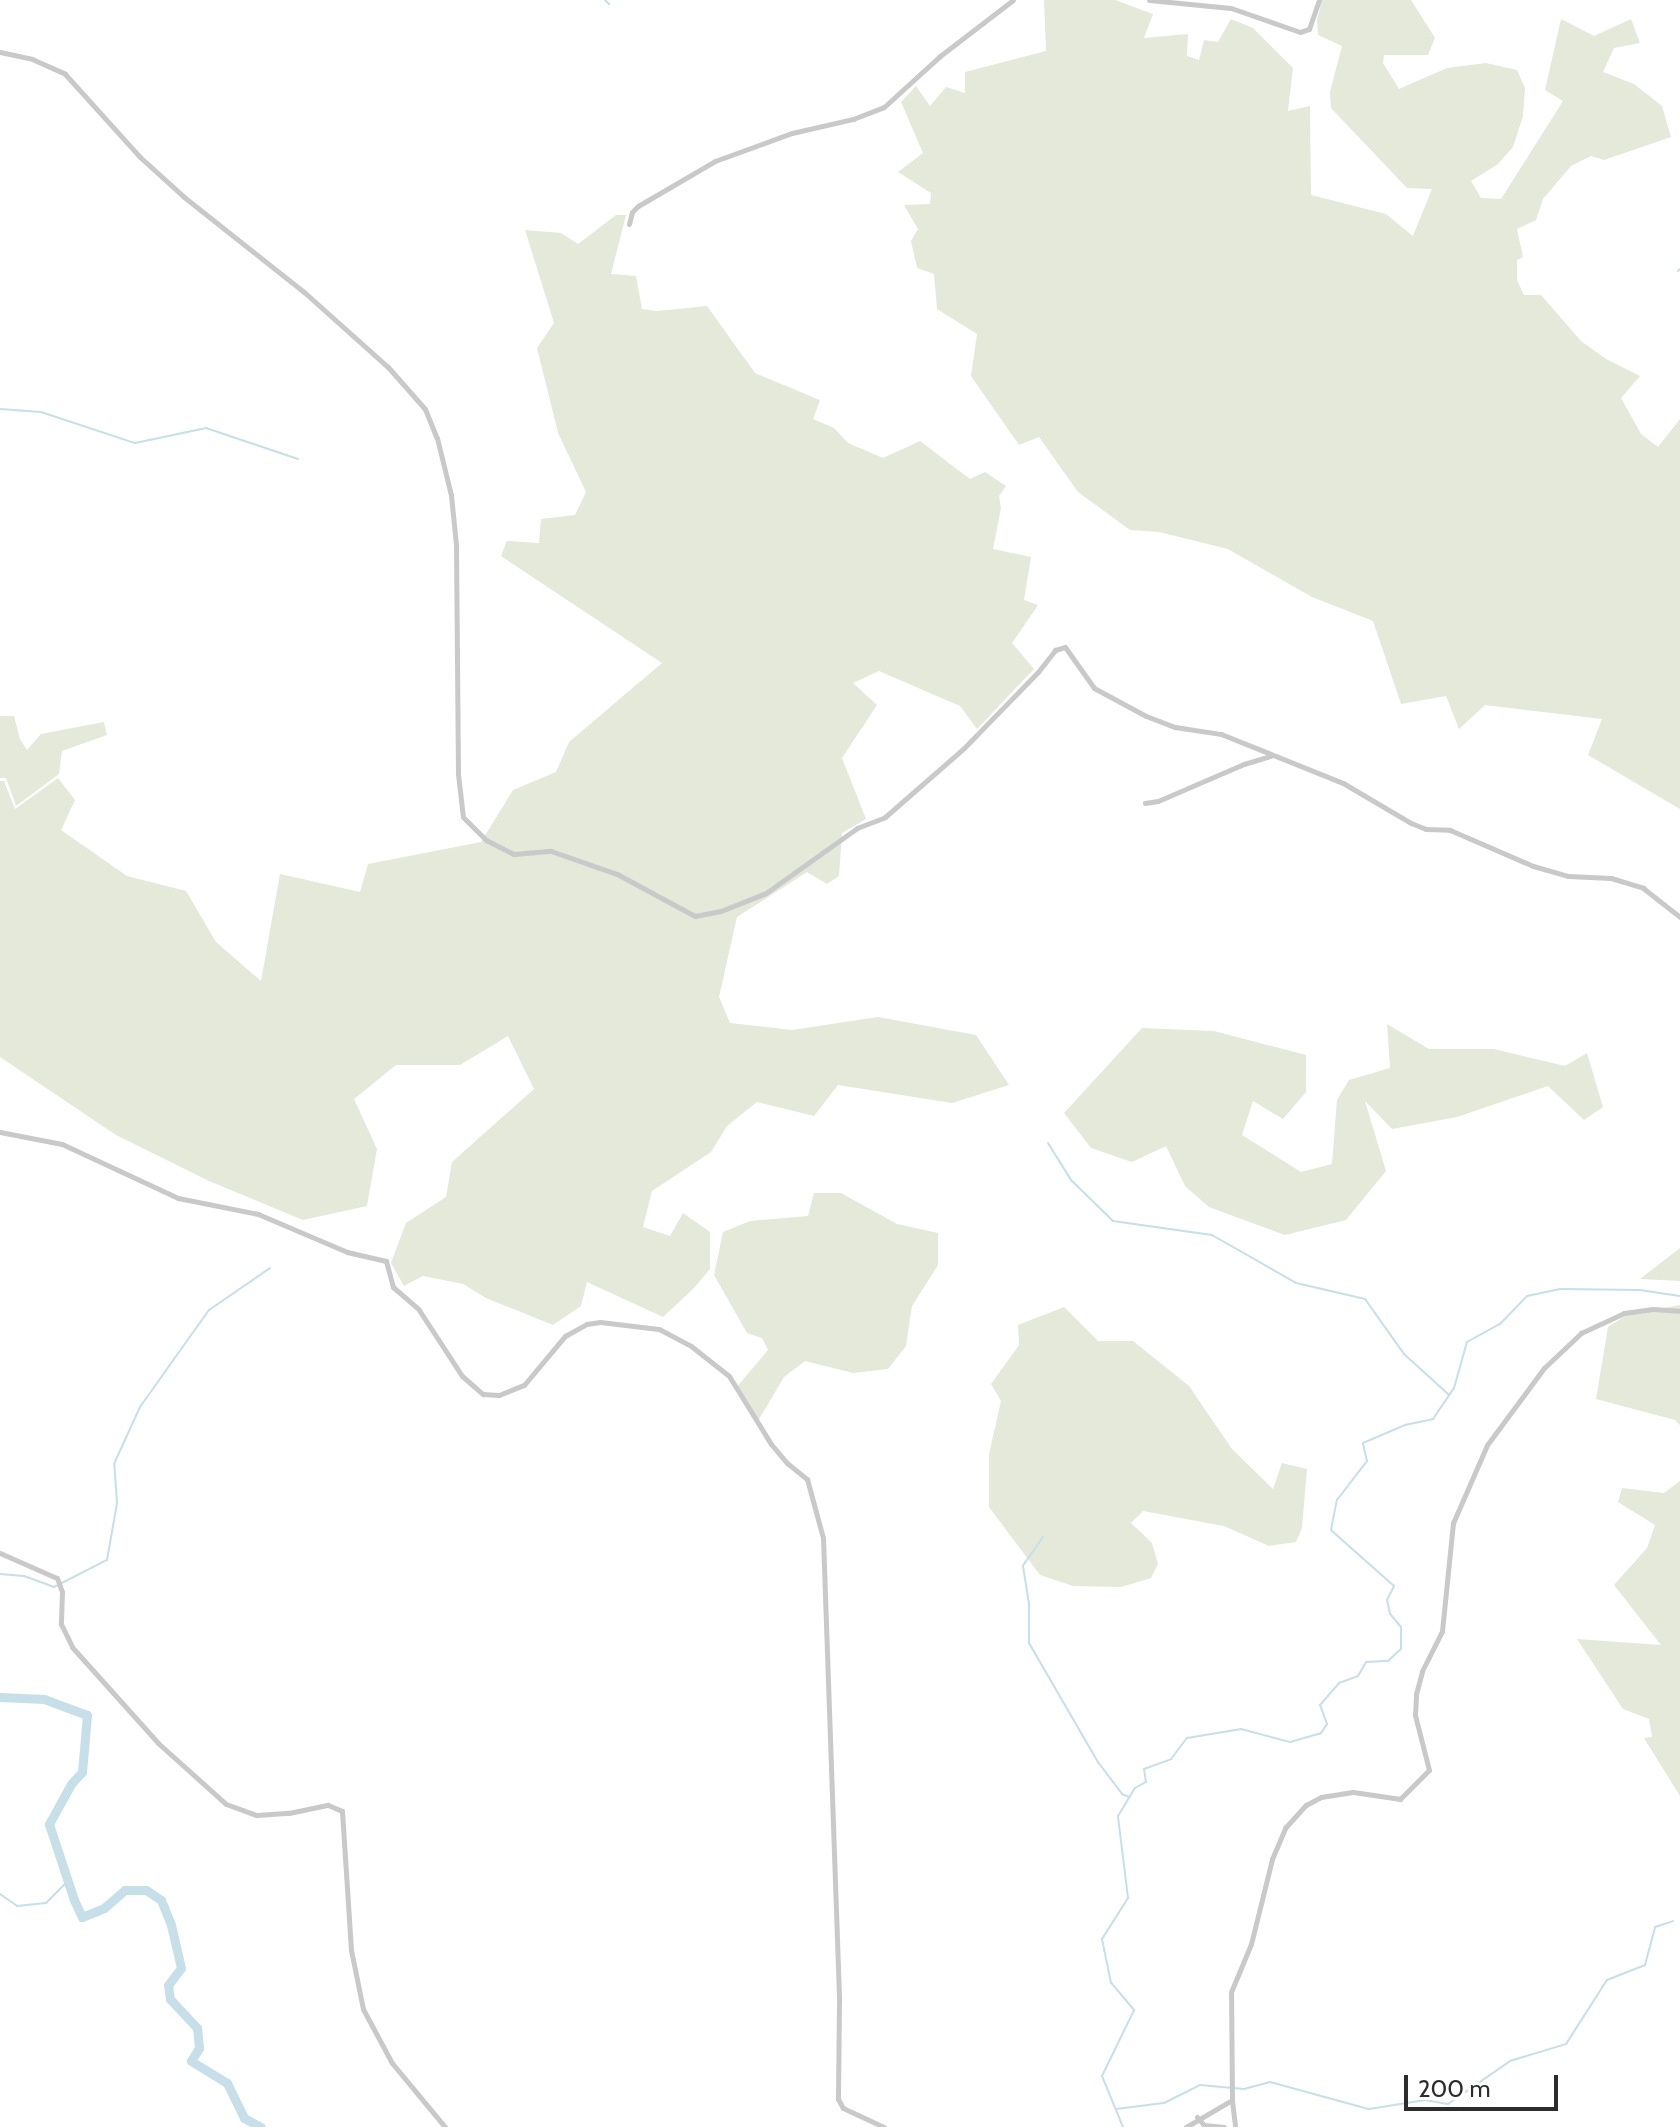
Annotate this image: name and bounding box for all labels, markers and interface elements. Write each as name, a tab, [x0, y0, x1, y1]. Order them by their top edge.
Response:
scale bar	[1408, 2059, 1562, 2109]
text: 200 m	[1418, 2074, 1491, 2103]

